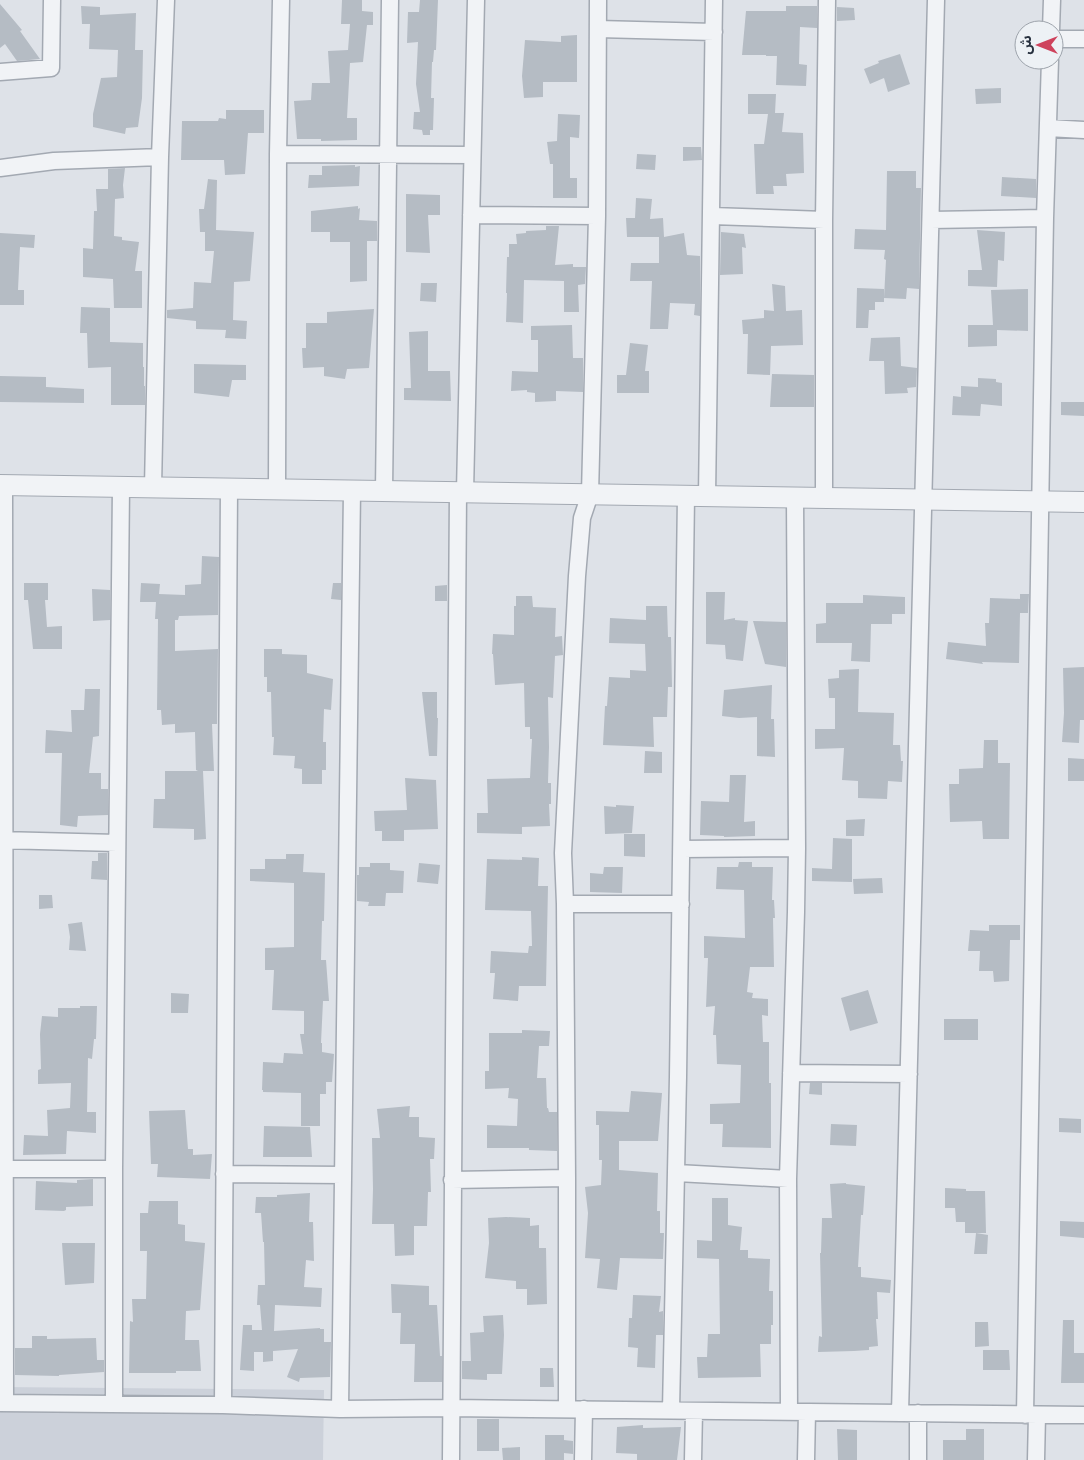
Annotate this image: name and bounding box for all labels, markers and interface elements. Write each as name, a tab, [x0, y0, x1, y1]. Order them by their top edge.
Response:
north arrow	[1014, 20, 1064, 70]
text: ش	[1018, 35, 1035, 55]

